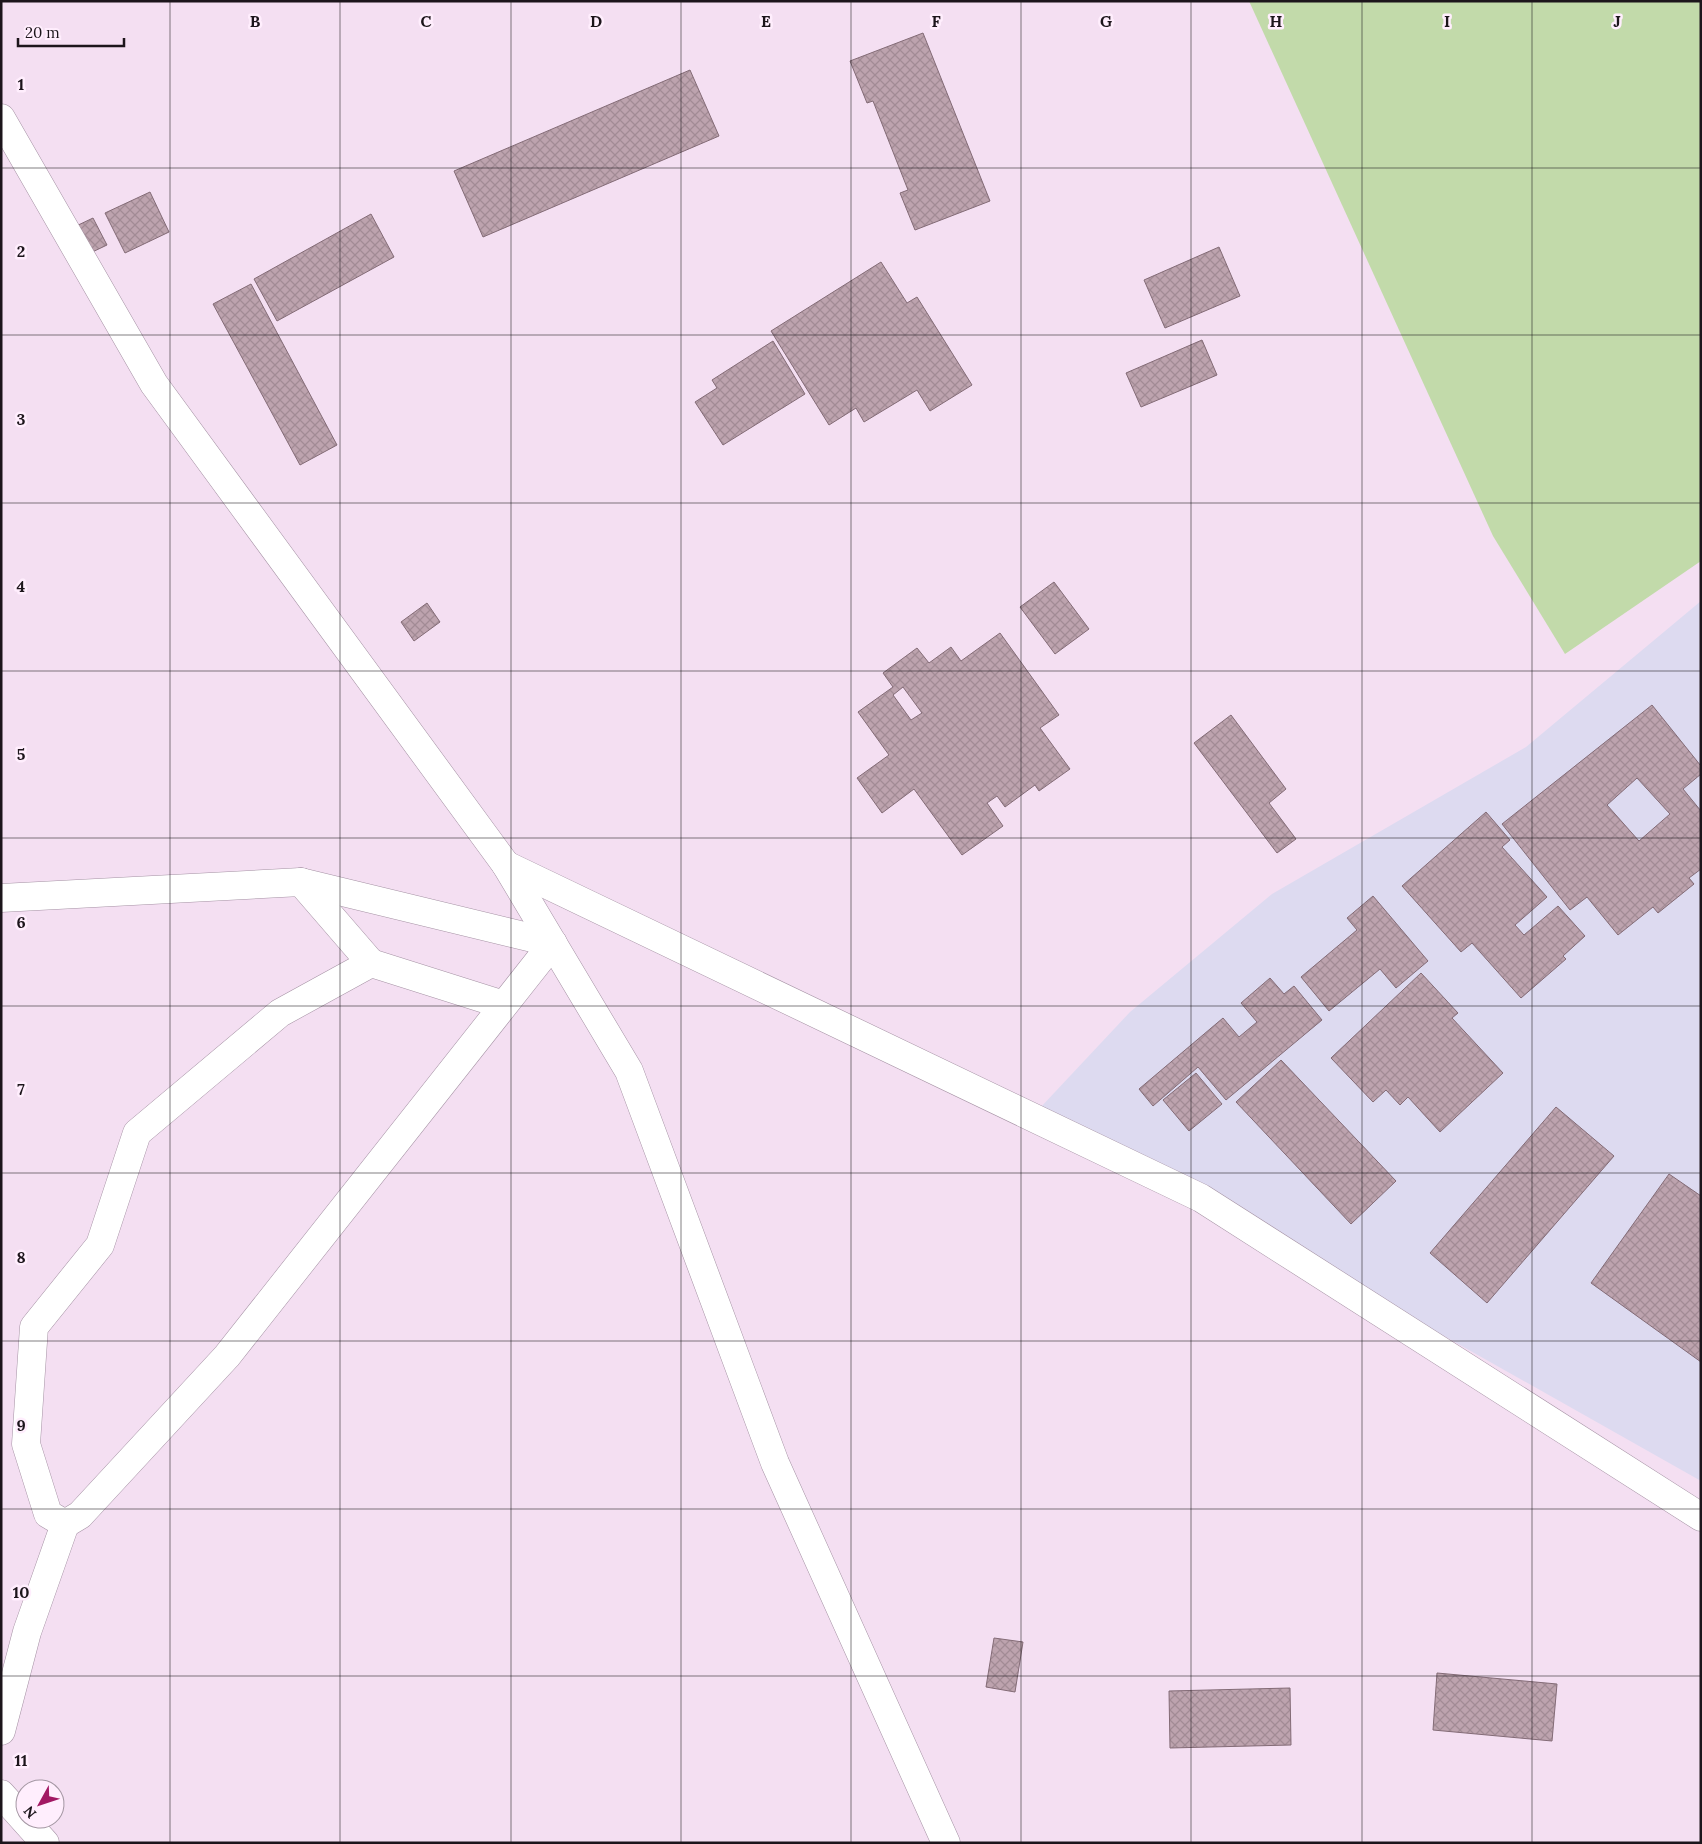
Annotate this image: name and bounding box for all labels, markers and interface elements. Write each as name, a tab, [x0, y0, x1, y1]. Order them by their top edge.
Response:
text: B	[250, 11, 261, 31]
text: C	[420, 11, 432, 31]
text: D	[590, 11, 602, 31]
text: E	[761, 11, 771, 31]
text: F	[931, 11, 941, 31]
text: G	[1100, 11, 1112, 31]
text: H	[1270, 11, 1283, 31]
text: I	[1444, 11, 1450, 31]
text: J	[1613, 11, 1621, 31]
scale bar	[18, 15, 124, 47]
text: 20 m	[25, 23, 60, 42]
text: 1	[18, 74, 24, 94]
text: 2	[17, 241, 25, 261]
text: 3	[17, 409, 26, 429]
text: 4	[17, 576, 26, 596]
text: 5	[17, 744, 26, 764]
text: 6	[16, 912, 26, 932]
text: 7	[17, 1079, 25, 1099]
text: 8	[16, 1247, 26, 1267]
text: 9	[16, 1415, 26, 1435]
text: 10	[13, 1582, 29, 1602]
text: 11	[15, 1750, 28, 1770]
north arrow	[15, 1779, 65, 1829]
text: N	[20, 1802, 40, 1822]

